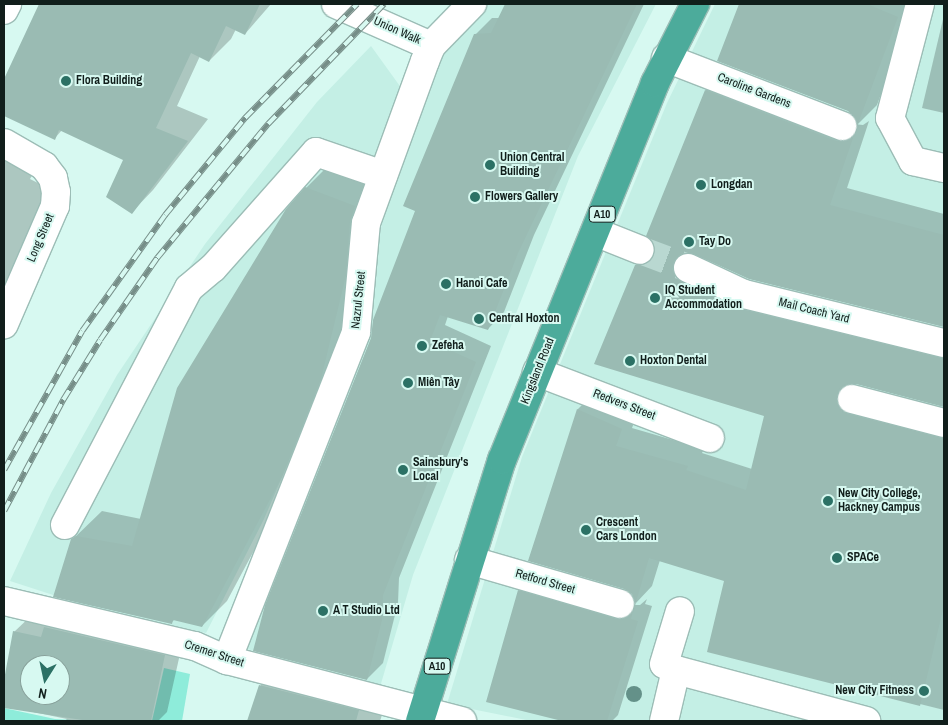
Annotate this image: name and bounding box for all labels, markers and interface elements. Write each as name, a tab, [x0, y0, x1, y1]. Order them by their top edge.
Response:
street label: Union Walk	[371, 14, 423, 48]
street label: Caroline Gardens	[715, 70, 793, 112]
place label: Flora Building	[76, 74, 142, 88]
marker: Flora Building	[60, 75, 72, 87]
place label: Union Central Building	[500, 151, 565, 179]
marker: Union Central Building	[484, 159, 496, 171]
place label: Longdan	[711, 178, 753, 192]
marker: Longdan	[695, 179, 707, 191]
place label: Flowers Gallery	[485, 190, 558, 204]
marker: Flowers Gallery	[469, 191, 481, 203]
road number: A10	[588, 205, 616, 222]
street label: Long Street	[24, 212, 58, 264]
place label: Tay Do	[699, 235, 731, 249]
marker: Tay Do	[683, 236, 695, 248]
street label: Nazrul Street	[349, 271, 369, 329]
place label: Hanoi Cafe	[456, 277, 507, 291]
marker: Hanoi Cafe	[440, 278, 452, 290]
place label: IQ Student Accommodation	[665, 284, 742, 312]
marker: IQ Student Accommodation	[649, 292, 661, 304]
street label: Mail Coach Yard	[777, 295, 851, 327]
place label: Central Hoxton	[489, 312, 560, 326]
marker: Central Hoxton	[473, 313, 485, 325]
street label: Kingsland Road	[518, 336, 558, 406]
place label: Zefeha	[432, 339, 464, 353]
marker: Zefeha	[416, 340, 428, 352]
place label: Hoxton Dental	[640, 354, 707, 368]
marker: Hoxton Dental	[624, 355, 636, 367]
place label: Miên Tây	[418, 376, 459, 390]
marker: Miên Tây	[402, 377, 414, 389]
street label: Redvers Street	[591, 387, 657, 423]
place label: Sainsbury's Local	[413, 456, 468, 484]
marker: Sainsbury's Local	[397, 464, 409, 476]
place label: New City College, Hackney Campus	[838, 487, 921, 515]
marker: New City College, Hackney Campus	[822, 495, 834, 507]
place label: Crescent Cars London	[596, 516, 657, 544]
marker: Crescent Cars London	[580, 524, 592, 536]
place label: SPACe	[847, 551, 879, 565]
marker: SPACe	[831, 552, 843, 564]
street label: Retford Street	[514, 567, 576, 597]
place label: A T Studio Ltd	[333, 604, 400, 618]
marker: A T Studio Ltd	[317, 605, 329, 617]
street label: Cremer Street	[182, 638, 246, 670]
north arrow	[20, 655, 70, 705]
road number: A10	[423, 658, 451, 674]
text: N	[37, 684, 48, 703]
place label: New City Fitness	[835, 684, 914, 698]
marker: New City Fitness	[918, 685, 930, 697]

